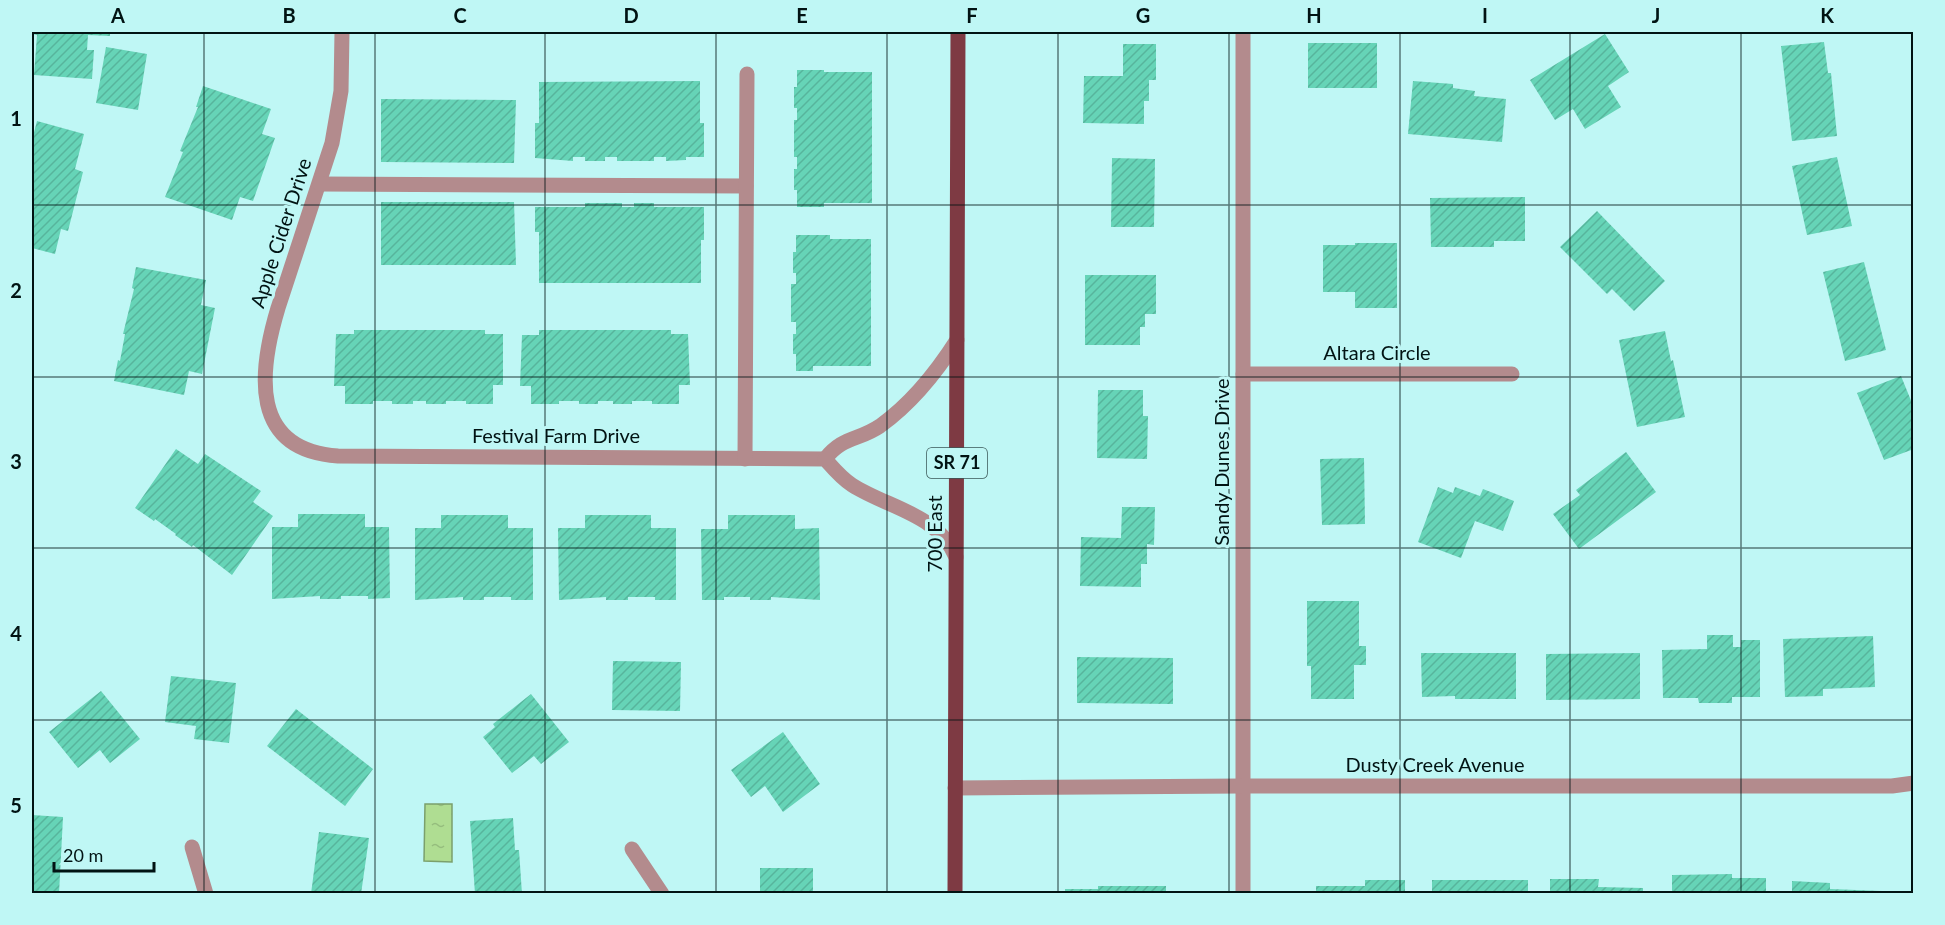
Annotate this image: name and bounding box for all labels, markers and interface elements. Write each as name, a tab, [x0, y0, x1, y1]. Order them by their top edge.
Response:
text: A	[110, 3, 125, 27]
text: B	[282, 3, 296, 27]
text: C	[453, 3, 467, 27]
text: D	[623, 3, 639, 27]
text: E	[796, 3, 808, 27]
text: F	[966, 3, 978, 27]
text: G	[1136, 3, 1150, 27]
text: H	[1306, 3, 1322, 27]
text: I	[1482, 3, 1488, 27]
text: J	[1652, 3, 1660, 27]
text: K	[1820, 3, 1834, 27]
text: 1	[10, 106, 22, 130]
street label: Apple Cider Drive	[245, 155, 316, 311]
text: 2	[10, 278, 22, 302]
street label: Altara Circle	[1323, 340, 1431, 364]
street label: Sandy Dunes Drive	[1209, 378, 1233, 546]
street label: Festival Farm Drive	[472, 423, 640, 447]
road number: SR 71	[927, 448, 987, 478]
text: 3	[10, 449, 22, 473]
street label: 700 East	[922, 495, 946, 573]
text: 4	[10, 621, 22, 645]
street label: Dusty Creek Avenue	[1345, 752, 1525, 776]
text: 5	[10, 793, 22, 817]
scale bar	[54, 835, 154, 873]
text: 20 m	[63, 844, 103, 866]

